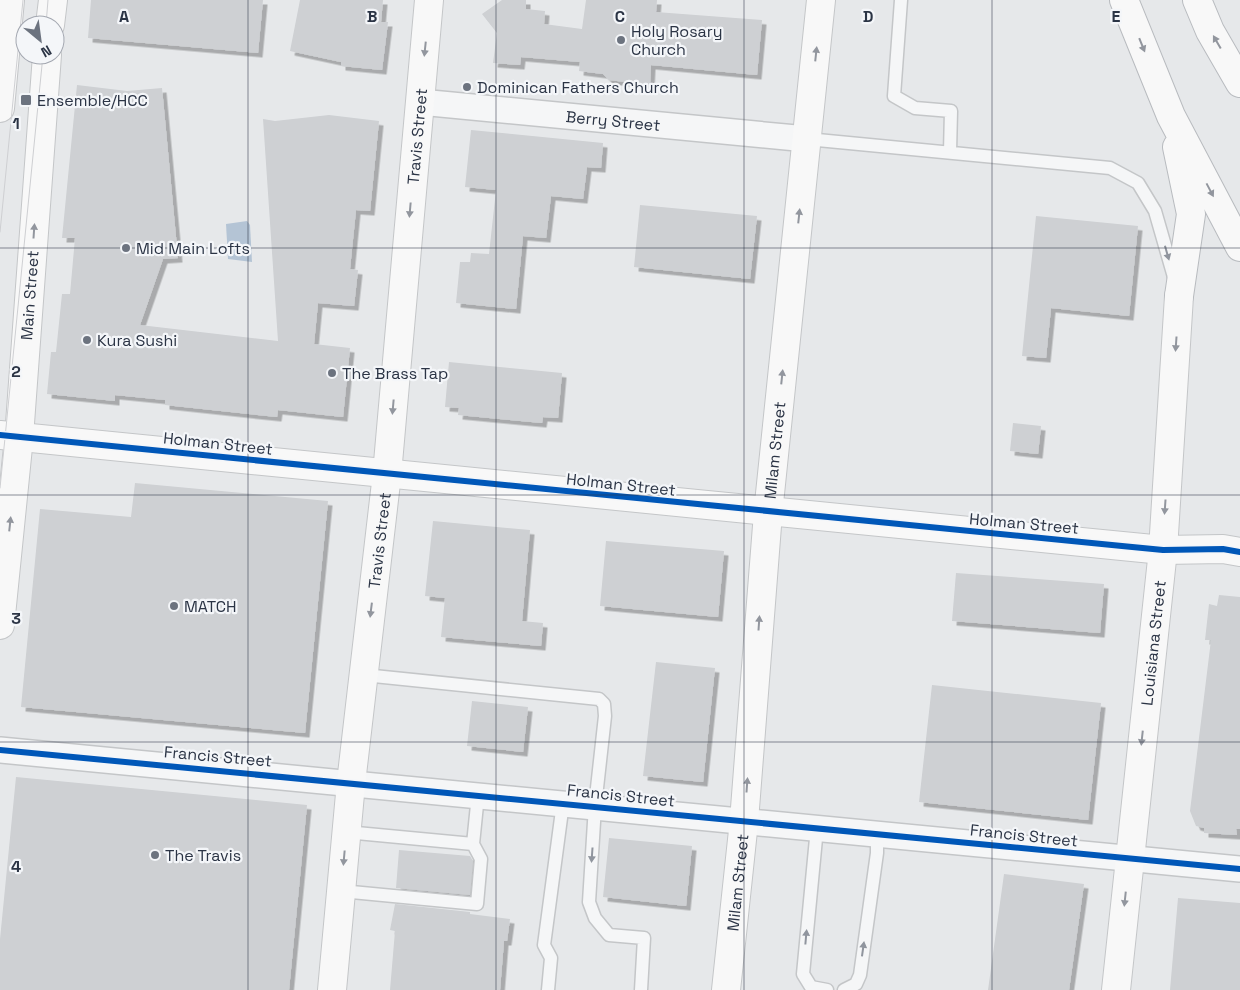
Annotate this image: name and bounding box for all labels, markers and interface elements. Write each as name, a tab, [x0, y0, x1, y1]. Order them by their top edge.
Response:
text: A	[119, 6, 129, 27]
text: B	[367, 6, 377, 27]
text: C	[615, 6, 625, 27]
text: D	[863, 6, 873, 27]
text: E	[1112, 6, 1121, 27]
north arrow	[15, 15, 65, 65]
place label: Holy Rosary Church	[631, 21, 723, 60]
marker: Holy Rosary Church	[615, 34, 627, 46]
one-way arrow	[1212, 36, 1221, 49]
one-way arrow	[1139, 38, 1147, 52]
text: N	[38, 41, 55, 62]
one-way arrow	[421, 41, 429, 57]
one-way arrow	[812, 46, 820, 62]
place label: Dominican Fathers Church	[477, 77, 679, 98]
marker: Dominican Fathers Church	[461, 81, 473, 93]
street label: Travis Street	[403, 87, 432, 185]
place label: Ensemble/HCC	[37, 90, 148, 111]
marker: Ensemble/HCC	[19, 93, 33, 107]
street label: Berry Street	[565, 106, 661, 136]
text: 1	[12, 113, 20, 134]
one-way arrow	[1206, 183, 1214, 197]
one-way arrow	[406, 203, 414, 219]
one-way arrow	[796, 207, 804, 223]
one-way arrow	[30, 223, 38, 239]
place label: Mid Main Lofts	[136, 238, 250, 259]
marker: Mid Main Lofts	[120, 242, 132, 254]
one-way arrow	[1164, 246, 1172, 261]
street label: Main Street	[16, 250, 44, 341]
place label: Kura Sushi	[97, 330, 177, 351]
marker: Kura Sushi	[81, 334, 93, 346]
one-way arrow	[1172, 337, 1180, 353]
text: 2	[11, 361, 21, 382]
place label: The Brass Tap	[342, 363, 448, 384]
marker: The Brass Tap	[326, 367, 338, 379]
one-way arrow	[778, 369, 786, 385]
one-way arrow	[389, 399, 397, 415]
street label: Milam Street	[760, 401, 790, 500]
street label: Holman Street	[162, 427, 274, 460]
street label: Holman Street	[565, 468, 677, 501]
street label: Travis Street	[364, 491, 396, 590]
one-way arrow	[1161, 499, 1169, 515]
street label: Holman Street	[968, 508, 1080, 539]
one-way arrow	[6, 516, 14, 532]
street label: Louisiana Street	[1136, 579, 1171, 707]
place label: MATCH	[184, 596, 236, 617]
marker: MATCH	[168, 600, 180, 612]
one-way arrow	[367, 602, 375, 618]
text: 3	[11, 608, 21, 629]
one-way arrow	[756, 615, 764, 631]
one-way arrow	[1138, 730, 1146, 746]
street label: Francis Street	[163, 741, 273, 772]
one-way arrow	[744, 777, 752, 793]
street label: Francis Street	[566, 779, 676, 812]
street label: Francis Street	[969, 819, 1079, 852]
street label: Milam Street	[722, 833, 754, 932]
place label: The Travis	[165, 845, 241, 866]
one-way arrow	[588, 847, 596, 863]
marker: The Travis	[149, 849, 161, 861]
one-way arrow	[340, 851, 348, 867]
text: 4	[11, 856, 21, 877]
one-way arrow	[1121, 892, 1129, 908]
one-way arrow	[803, 929, 811, 945]
one-way arrow	[860, 941, 868, 957]

